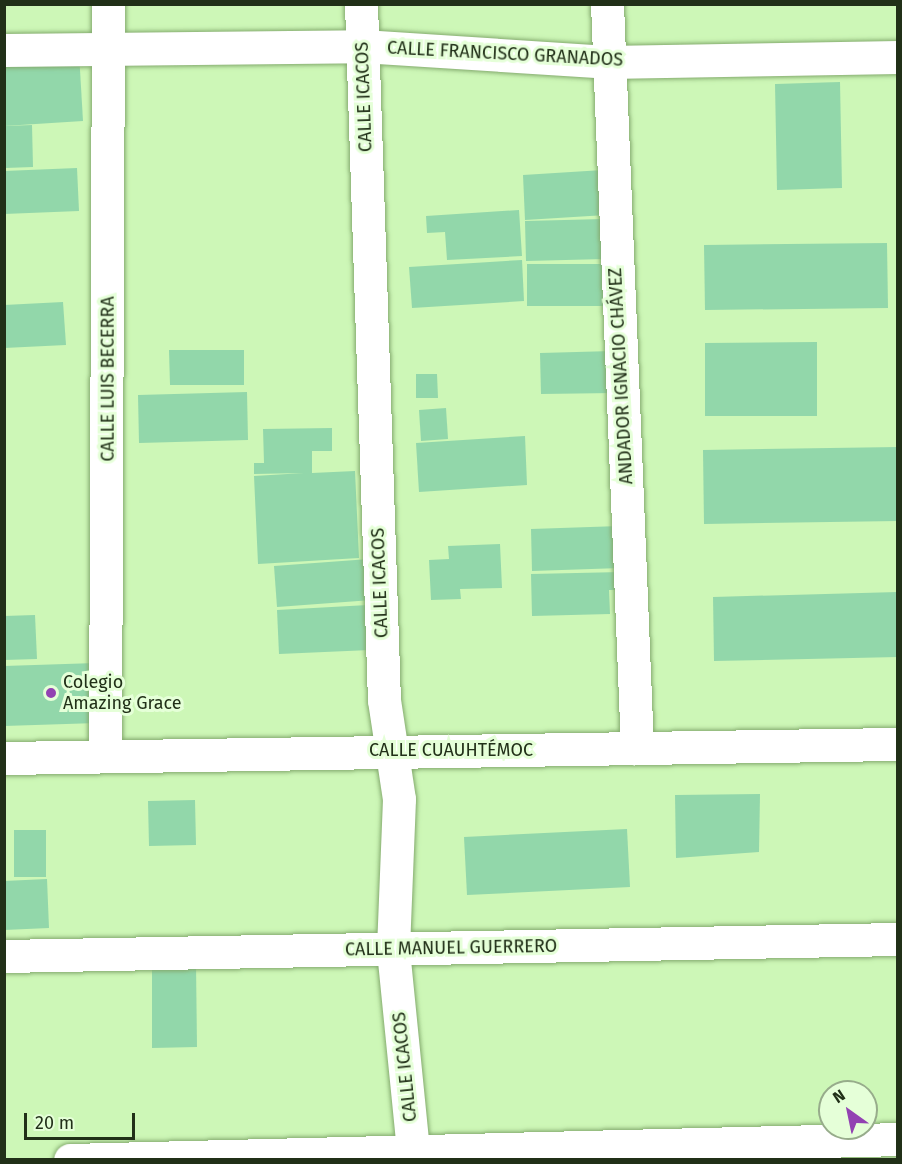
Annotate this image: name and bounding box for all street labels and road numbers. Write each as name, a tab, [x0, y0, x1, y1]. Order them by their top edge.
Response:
street label: CALLE FRANCISCO GRANADOS	[386, 37, 624, 71]
street label: CALLE ICACOS	[351, 42, 377, 152]
street label: ANDADOR IGNACIO CHÁVEZ	[605, 267, 637, 485]
street label: CALLE LUIS BECERRA	[97, 296, 119, 462]
street label: CALLE ICACOS	[367, 528, 393, 638]
street label: CALLE CUAUHTÉMOC	[369, 739, 533, 761]
street label: CALLE MANUEL GUERRERO	[345, 935, 557, 961]
street label: CALLE ICACOS	[388, 1011, 422, 1123]

